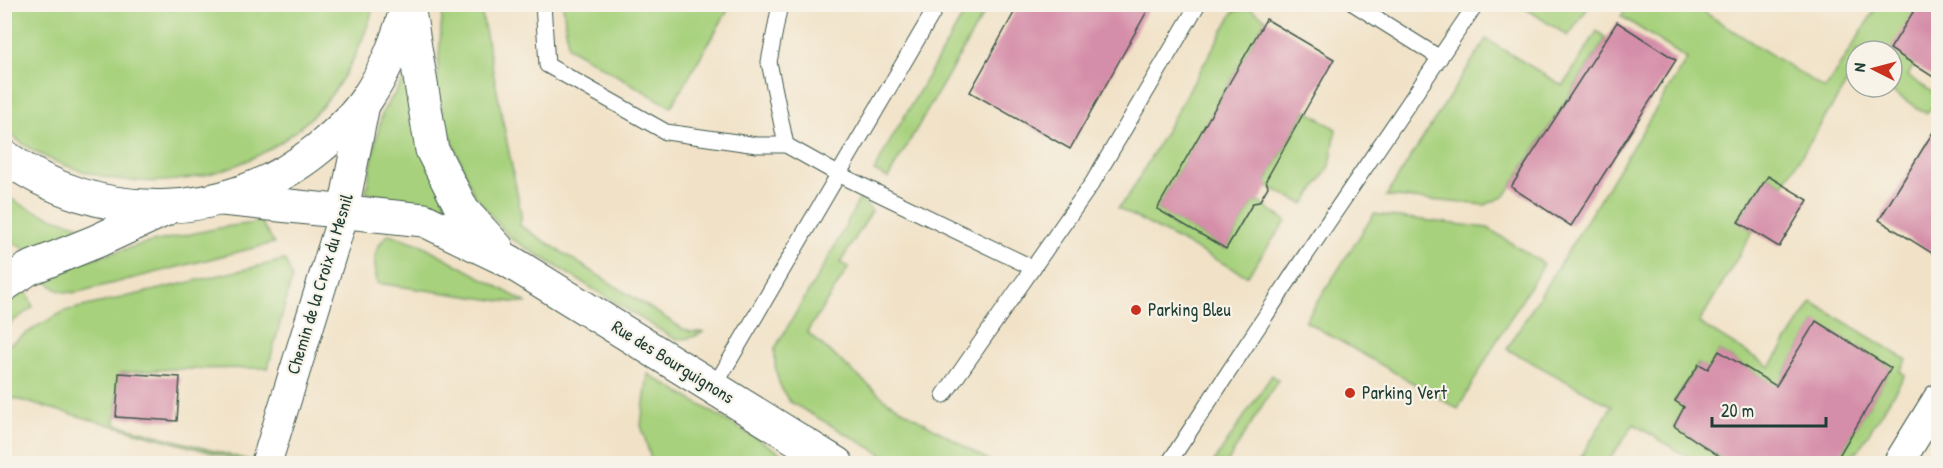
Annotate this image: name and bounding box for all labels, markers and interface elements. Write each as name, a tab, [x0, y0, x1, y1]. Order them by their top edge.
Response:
north arrow	[1844, 39, 1904, 99]
text: N	[1848, 62, 1871, 73]
street label: Chemin de la Croix du Mesnil	[280, 190, 359, 377]
place label: Parking Bleu	[1148, 297, 1231, 322]
marker: Parking Bleu	[1129, 303, 1143, 317]
street label: Rue des Bourguignons	[607, 314, 739, 409]
place label: Parking Vert	[1362, 380, 1448, 405]
marker: Parking Vert	[1343, 386, 1357, 400]
scale bar	[1712, 390, 1826, 428]
text: 20 m	[1721, 398, 1754, 423]

